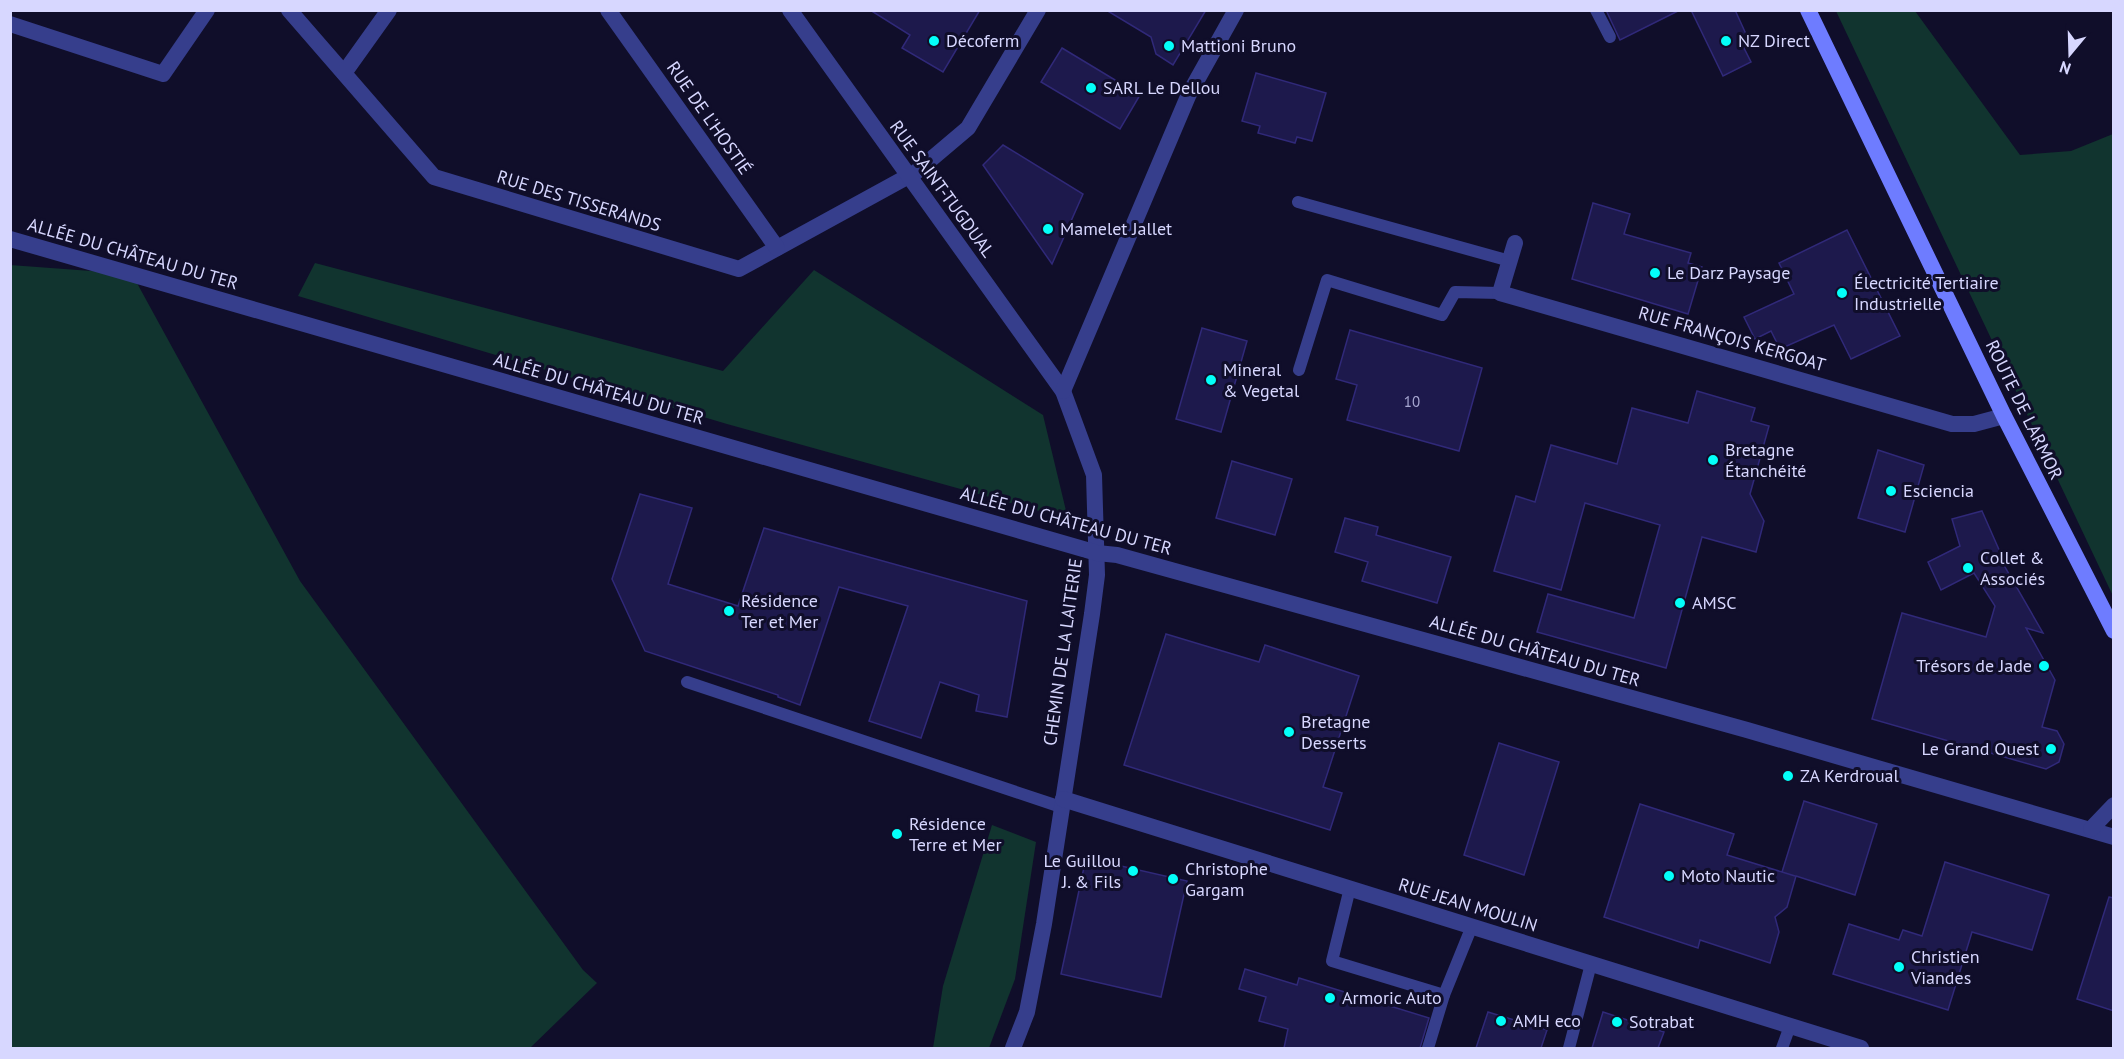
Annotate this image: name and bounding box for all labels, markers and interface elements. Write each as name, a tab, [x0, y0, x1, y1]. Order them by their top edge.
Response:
north arrow	[2040, 24, 2100, 84]
place label: Décoferm	[946, 29, 1019, 52]
place label: NZ Direct	[1738, 29, 1810, 52]
marker: Décoferm	[927, 34, 941, 48]
place label: Mattioni Bruno	[1181, 34, 1296, 57]
marker: NZ Direct	[1719, 34, 1733, 48]
marker: Mattioni Bruno	[1162, 39, 1176, 53]
street label: RUE DE L'HOSTIÉ	[662, 57, 757, 179]
text: N	[2057, 57, 2073, 79]
place label: SARL Le Dellou	[1103, 76, 1220, 99]
marker: SARL Le Dellou	[1084, 81, 1098, 95]
street label: RUE SAINT-TUGDUAL	[885, 116, 1000, 262]
street label: RUE DES TISSERANDS	[494, 165, 664, 236]
street label: ALLÉE DU CHÂTEAU DU TER	[25, 212, 241, 295]
place label: Mamelet Jallet	[1060, 217, 1172, 240]
marker: Mamelet Jallet	[1041, 222, 1055, 236]
place label: Le Darz Paysage	[1667, 261, 1790, 284]
marker: Le Darz Paysage	[1648, 266, 1662, 280]
place label: Électricité Tertiaire Industrielle	[1854, 271, 1999, 315]
marker: Électricité Tertiaire Industrielle	[1835, 286, 1849, 300]
street label: RUE FRANÇOIS KERGOAT	[1636, 301, 1828, 376]
street label: ROUTE DE LARMOR	[1981, 336, 2068, 484]
street label: ALLÉE DU CHÂTEAU DU TER	[491, 347, 707, 430]
place label: Mineral & Vegetal	[1223, 358, 1300, 402]
marker: Mineral & Vegetal	[1204, 373, 1218, 387]
house number: 10	[1404, 392, 1420, 411]
place label: Bretagne Étanchéité	[1725, 438, 1807, 482]
marker: Bretagne Étanchéité	[1706, 453, 1720, 467]
place label: Esciencia	[1903, 479, 1974, 502]
street label: ALLÉE DU CHÂTEAU DU TER	[958, 481, 1175, 560]
marker: Esciencia	[1884, 484, 1898, 498]
place label: Collet & Associés	[1980, 546, 2045, 590]
street label: CHEMIN DE LA LAITERIE	[1038, 557, 1087, 747]
marker: Collet & Associés	[1961, 561, 1975, 575]
place label: Résidence Ter et Mer	[741, 589, 818, 633]
place label: AMSC	[1692, 591, 1737, 614]
marker: AMSC	[1673, 596, 1687, 610]
marker: Résidence Ter et Mer	[722, 604, 736, 618]
street label: ALLÉE DU CHÂTEAU DU TER	[1427, 609, 1643, 692]
place label: Trésors de Jade	[1916, 654, 2032, 677]
marker: Trésors de Jade	[2037, 659, 2051, 673]
place label: Bretagne Desserts	[1301, 710, 1370, 754]
marker: Bretagne Desserts	[1282, 725, 1296, 739]
place label: Le Grand Ouest	[1922, 737, 2039, 760]
marker: Le Grand Ouest	[2044, 742, 2058, 756]
place label: ZA Kerdroual	[1800, 764, 1900, 787]
marker: ZA Kerdroual	[1781, 769, 1795, 783]
place label: Résidence Terre et Mer	[909, 812, 1002, 856]
marker: Résidence Terre et Mer	[890, 827, 904, 841]
place label: Le Guillou J. & Fils	[1043, 849, 1121, 893]
place label: Christophe Gargam	[1185, 857, 1268, 901]
marker: Le Guillou J. & Fils	[1126, 864, 1140, 878]
place label: Moto Nautic	[1681, 864, 1775, 887]
marker: Moto Nautic	[1662, 869, 1676, 883]
marker: Christophe Gargam	[1166, 872, 1180, 886]
street label: RUE JEAN MOULIN	[1396, 872, 1540, 937]
place label: Christien Viandes	[1910, 945, 1980, 989]
marker: Christien Viandes	[1892, 960, 1906, 974]
place label: Armoric Auto	[1342, 986, 1442, 1009]
marker: Armoric Auto	[1323, 991, 1337, 1005]
place label: AMH eco	[1513, 1009, 1581, 1032]
place label: Sotrabat	[1629, 1010, 1694, 1033]
marker: AMH eco	[1494, 1014, 1508, 1028]
marker: Sotrabat	[1610, 1015, 1624, 1029]

